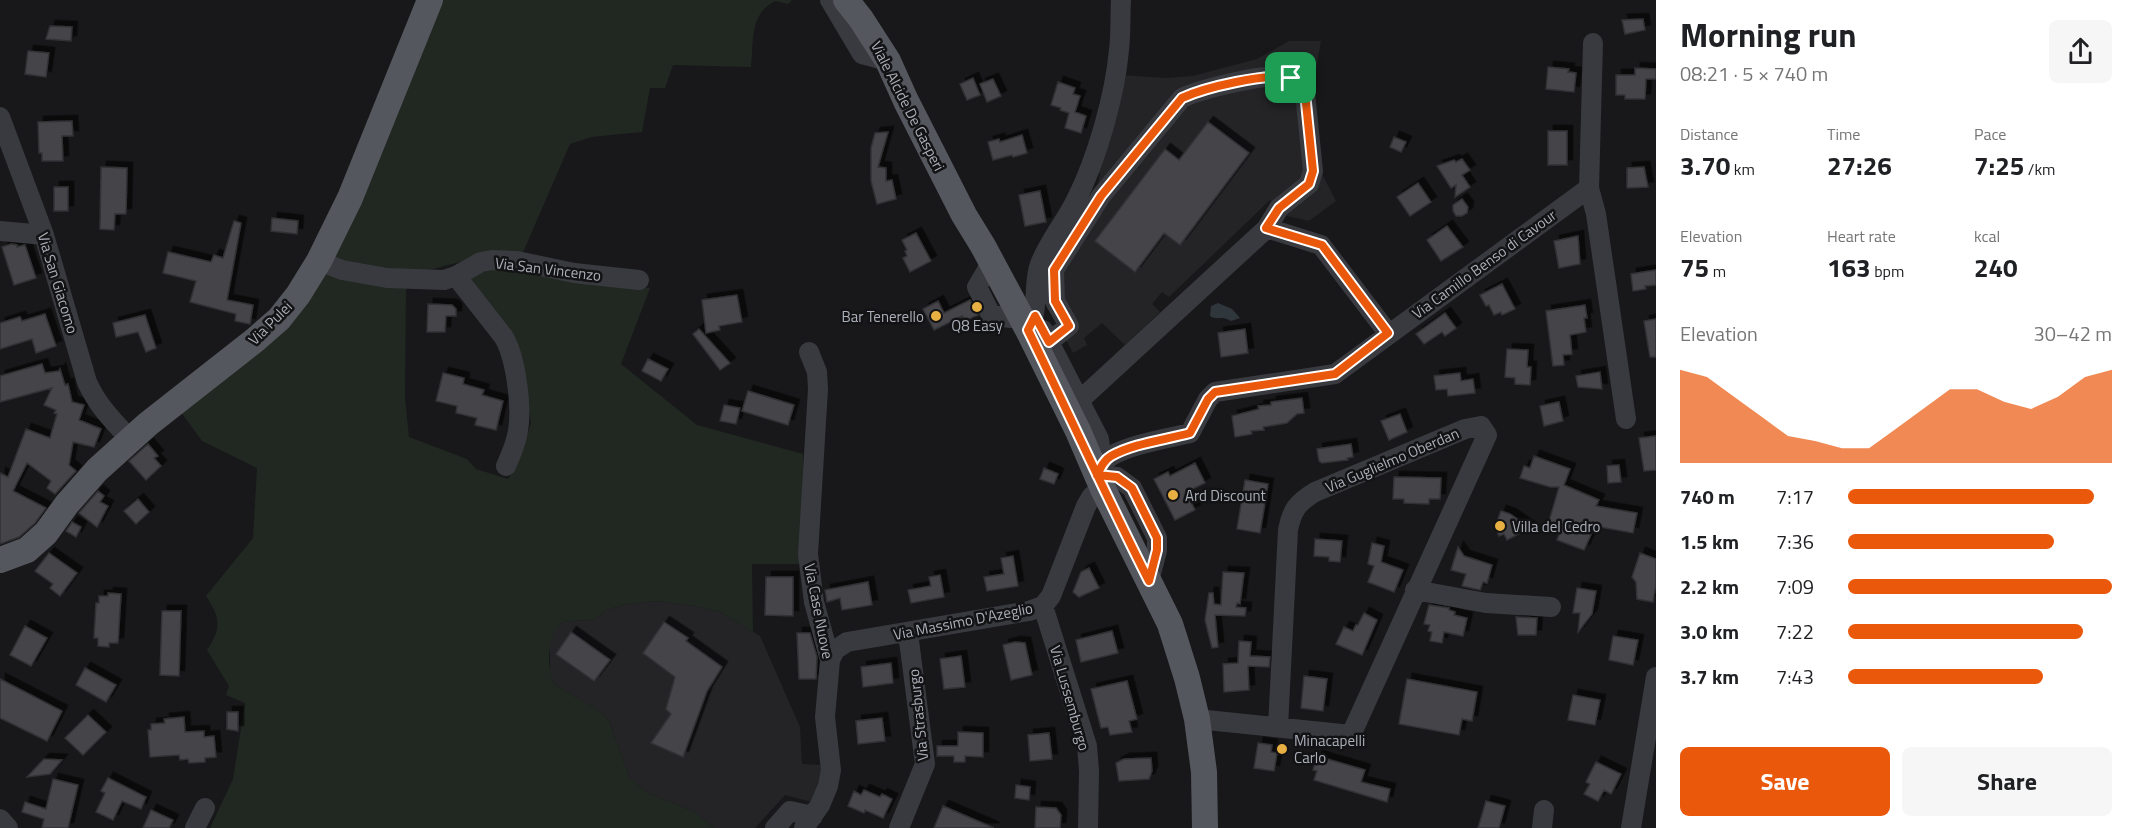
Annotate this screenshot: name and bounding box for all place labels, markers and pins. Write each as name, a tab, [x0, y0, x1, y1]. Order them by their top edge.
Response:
pin	[1265, 52, 1316, 103]
marker: Q8 Easy	[970, 300, 984, 314]
place label: Bar Tenerello	[842, 305, 924, 328]
marker: Bar Tenerello	[929, 309, 943, 323]
place label: Q8 Easy	[951, 314, 1003, 337]
place label: Ard Discount	[1185, 484, 1266, 507]
marker: Ard Discount	[1166, 488, 1180, 502]
place label: Villa del Cedro	[1512, 515, 1601, 538]
marker: Villa del Cedro	[1493, 519, 1507, 533]
place label: Minacapelli Carlo	[1294, 729, 1365, 769]
marker: Minacapelli Carlo	[1275, 742, 1289, 756]

